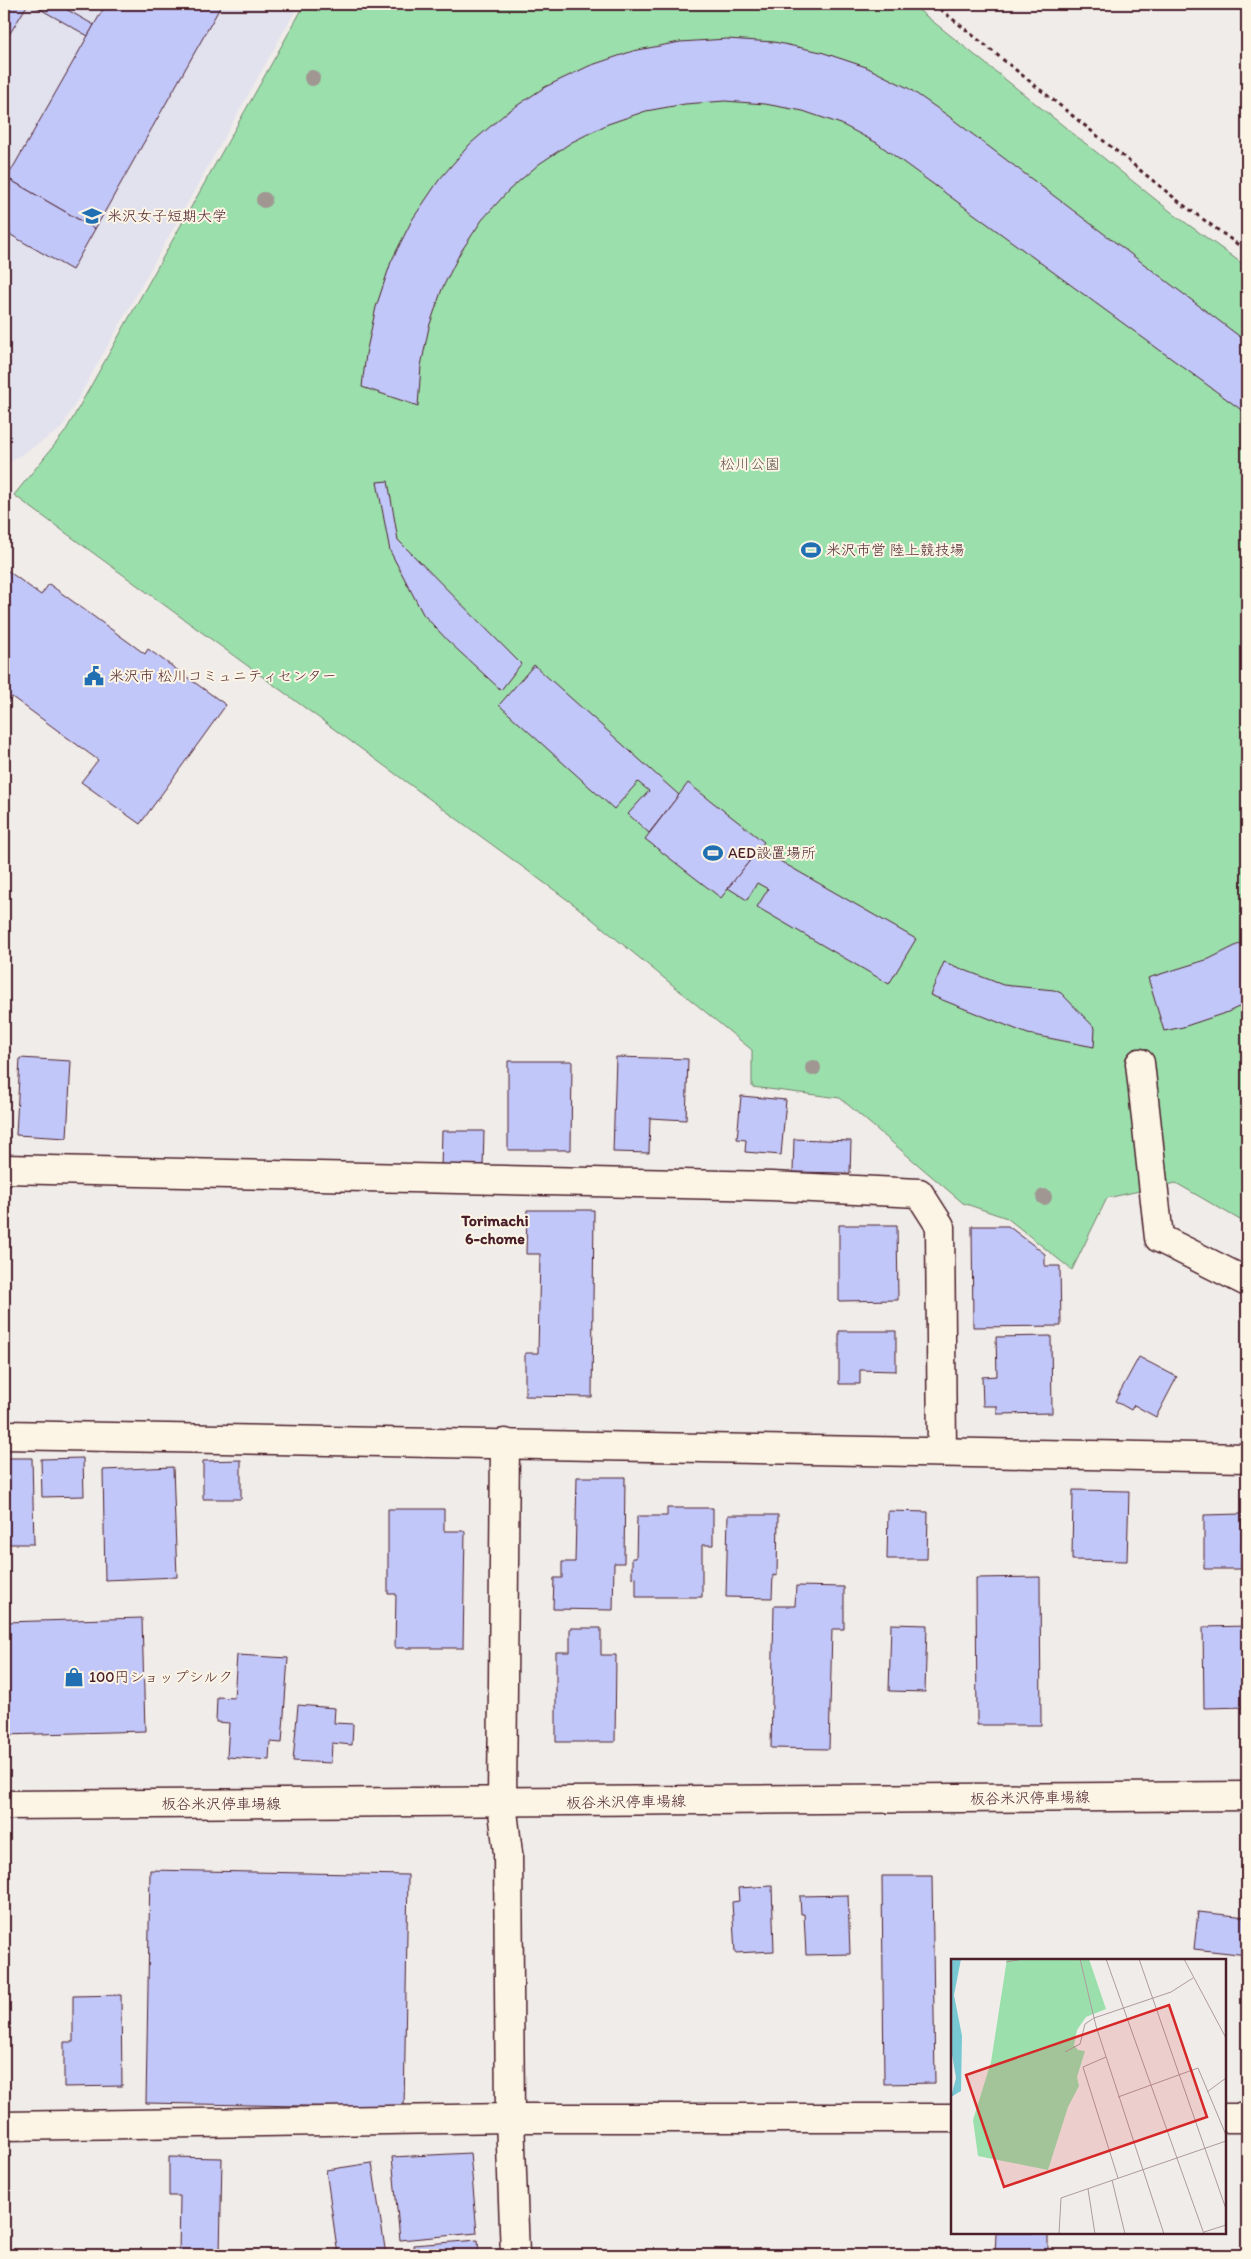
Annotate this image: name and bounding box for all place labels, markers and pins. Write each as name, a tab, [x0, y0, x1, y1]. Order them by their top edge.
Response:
school or university icon: 米沢女子短期大学	[81, 205, 103, 227]
place label: 米沢女子短期大学	[107, 207, 227, 225]
sports icon: 米沢市営 陸上競技場	[800, 539, 822, 561]
place label: 米沢市営 陸上競技場	[826, 541, 964, 559]
public building icon: 米沢市 松川コミュニティセンター	[83, 665, 105, 687]
place label: 米沢市 松川コミュニティセンター	[109, 667, 337, 685]
sports icon: AED設置場所	[702, 842, 724, 864]
place label: AED設置場所	[728, 844, 816, 862]
shop icon: 100円ショップシルク	[63, 1666, 85, 1688]
place label: 100円ショップシルク	[89, 1668, 233, 1686]

